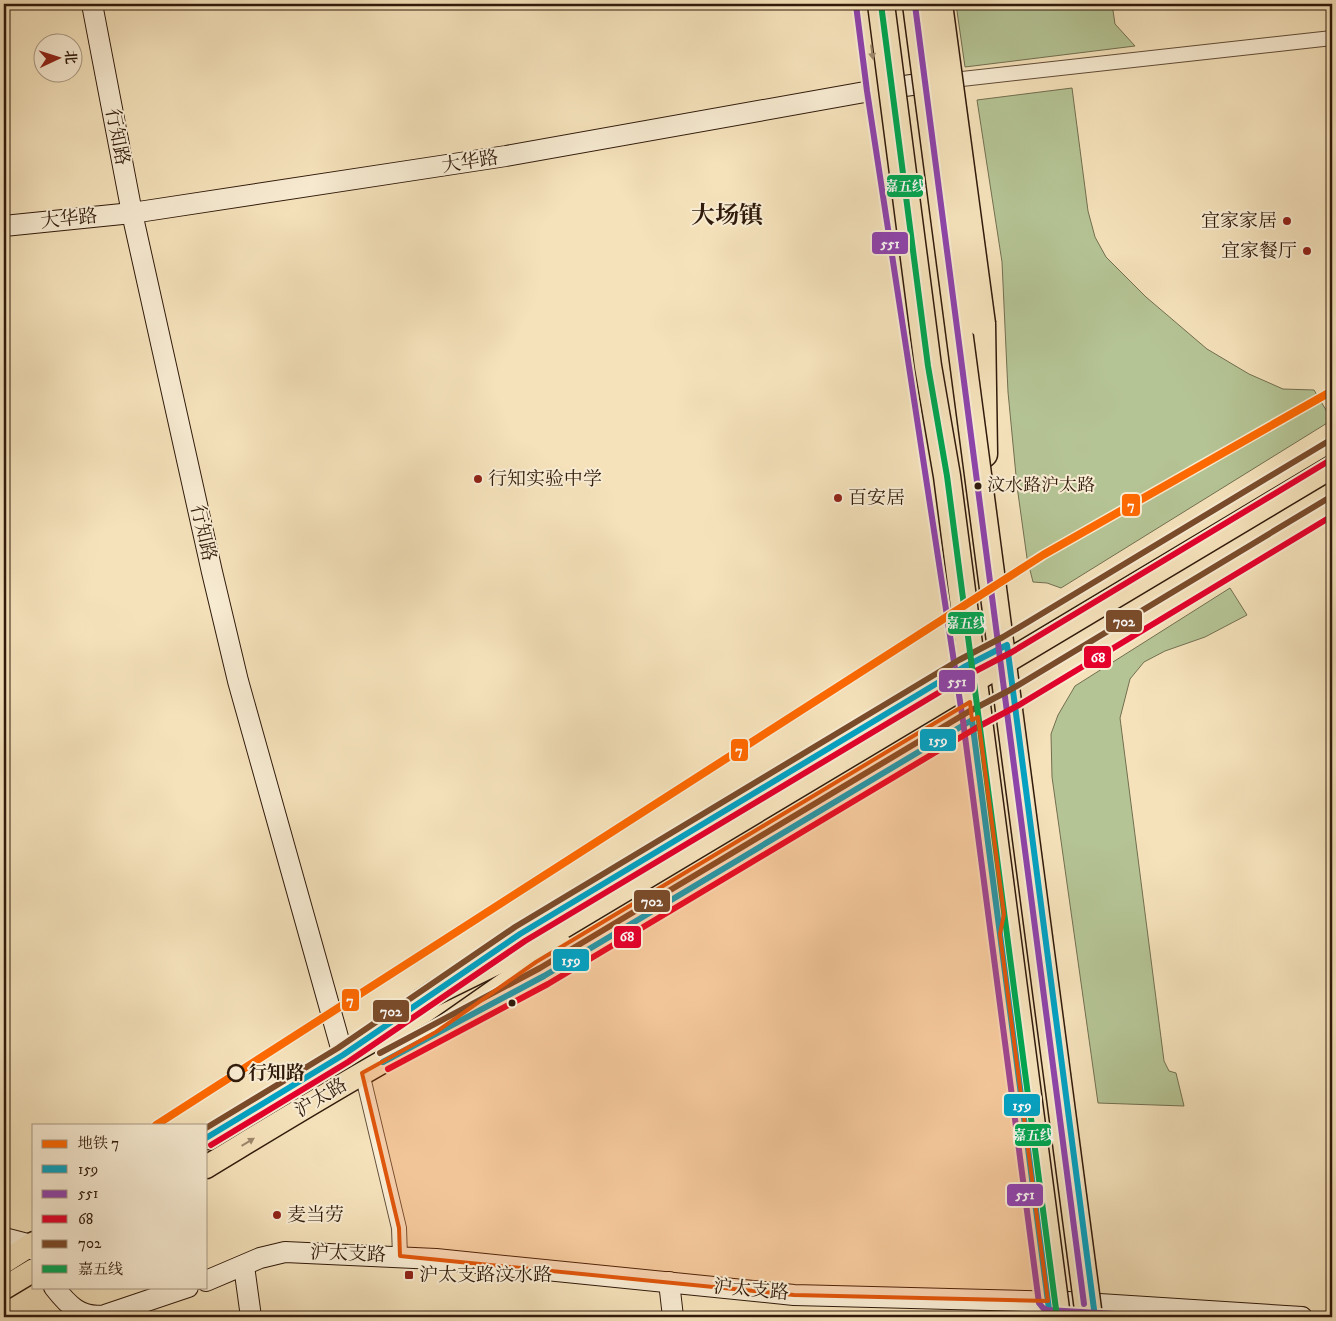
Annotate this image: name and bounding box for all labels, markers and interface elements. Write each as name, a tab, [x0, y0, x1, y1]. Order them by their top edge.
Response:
north arrow	[32, 32, 82, 82]
one-way arrow	[868, 44, 876, 60]
text: 北	[61, 50, 79, 65]
street label: 行知路	[100, 107, 134, 167]
street label: 大华路	[440, 146, 500, 178]
line badge: 嘉五线	[886, 174, 924, 198]
text: 嘉五线	[884, 178, 926, 196]
district label: 大场镇	[691, 201, 763, 231]
street label: 大华路	[39, 205, 99, 233]
place label: 宜家家居	[1201, 210, 1277, 233]
marker: 宜家家居	[1281, 215, 1293, 227]
line badge: 551	[871, 231, 909, 255]
text: 551	[879, 235, 900, 253]
place label: 宜家餐厅	[1221, 240, 1297, 263]
marker: 宜家餐厅	[1301, 245, 1313, 257]
place label: 行知实验中学	[488, 468, 602, 491]
marker: 行知实验中学	[472, 473, 484, 485]
place label: 汶水路沪太路	[987, 475, 1095, 497]
marker: 汶水路沪太路	[973, 481, 983, 491]
place label: 百安居	[848, 487, 905, 510]
marker: 百安居	[832, 492, 844, 504]
line badge: 7	[1121, 493, 1141, 517]
text: 7	[1127, 497, 1135, 515]
street label: 行知路	[185, 503, 221, 563]
line badge: 702	[1105, 609, 1143, 633]
line badge: 嘉五线	[947, 611, 985, 635]
text: 702	[1113, 613, 1136, 631]
text: 嘉五线	[945, 615, 987, 633]
line badge: 68	[1083, 645, 1112, 669]
text: 68	[1091, 649, 1105, 667]
line badge: 551	[938, 669, 976, 693]
text: 551	[946, 673, 967, 691]
line badge: 159	[919, 728, 957, 752]
text: 159	[929, 732, 948, 750]
line badge: 7	[730, 738, 749, 762]
text: 7	[735, 742, 743, 760]
line badge: 702	[633, 889, 671, 913]
text: 702	[641, 893, 664, 911]
line badge: 68	[613, 925, 642, 949]
text: 68	[620, 928, 634, 946]
line badge: 159	[552, 948, 590, 972]
text: 159	[562, 952, 581, 970]
line badge: 7	[341, 988, 360, 1012]
text: 7	[346, 992, 354, 1010]
unlabelled marker	[507, 998, 517, 1008]
line badge: 702	[372, 999, 410, 1023]
text: 702	[380, 1003, 403, 1021]
place label: 行知路	[248, 1062, 305, 1085]
marker: 行知路	[227, 1064, 245, 1082]
street label: 沪太路	[291, 1073, 351, 1123]
line badge: 159	[1003, 1093, 1041, 1117]
text: 159	[1013, 1097, 1032, 1115]
line badge: 嘉五线	[1014, 1123, 1052, 1147]
legend	[32, 1124, 208, 1288]
text: 嘉五线	[1012, 1127, 1054, 1145]
text: 地铁 7	[78, 1134, 119, 1153]
one-way arrow	[242, 1137, 255, 1146]
text: 159	[78, 1160, 98, 1179]
line badge: 551	[1006, 1183, 1044, 1207]
text: 551	[78, 1184, 98, 1203]
text: 551	[1014, 1186, 1035, 1204]
place label: 麦当劳	[287, 1204, 344, 1227]
marker: 麦当劳	[271, 1209, 283, 1221]
text: 68	[78, 1210, 93, 1229]
text: 702	[78, 1234, 102, 1253]
street label: 沪太支路	[310, 1241, 386, 1267]
text: 嘉五线	[78, 1260, 123, 1279]
place label: 沪太支路汶水路	[419, 1264, 552, 1287]
marker: 沪太支路汶水路	[403, 1269, 415, 1281]
street label: 沪太支路	[712, 1275, 790, 1305]

